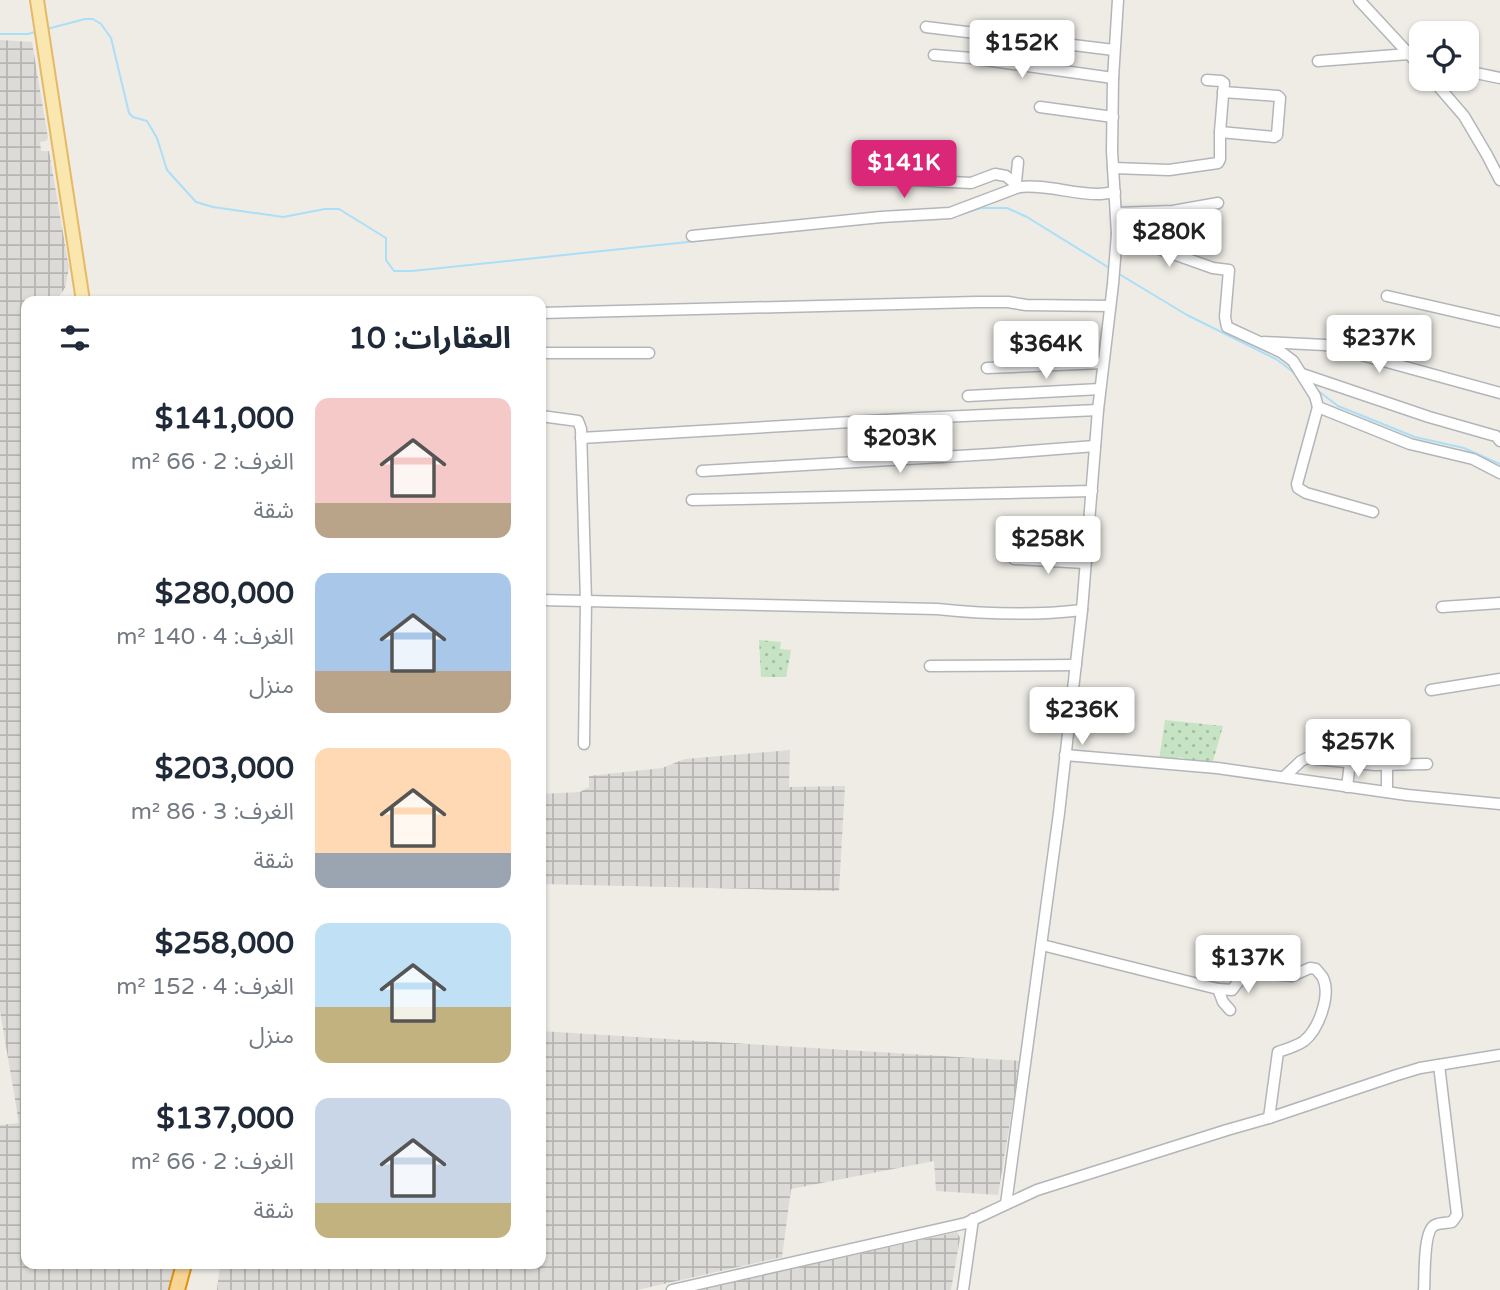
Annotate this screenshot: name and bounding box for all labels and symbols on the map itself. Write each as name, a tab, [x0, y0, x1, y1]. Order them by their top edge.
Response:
pin: $152K	[973, 20, 1071, 80]
pin: $141K	[855, 140, 953, 200]
pin: $280K	[1120, 210, 1218, 269]
pin: $237K	[1330, 316, 1428, 375]
pin: $364K	[997, 322, 1095, 381]
pin: $203K	[851, 416, 949, 475]
pin: $258K	[999, 516, 1097, 576]
pin: $236K	[1033, 688, 1131, 747]
pin: $257K	[1309, 720, 1407, 779]
pin: $137K	[1199, 936, 1297, 995]

